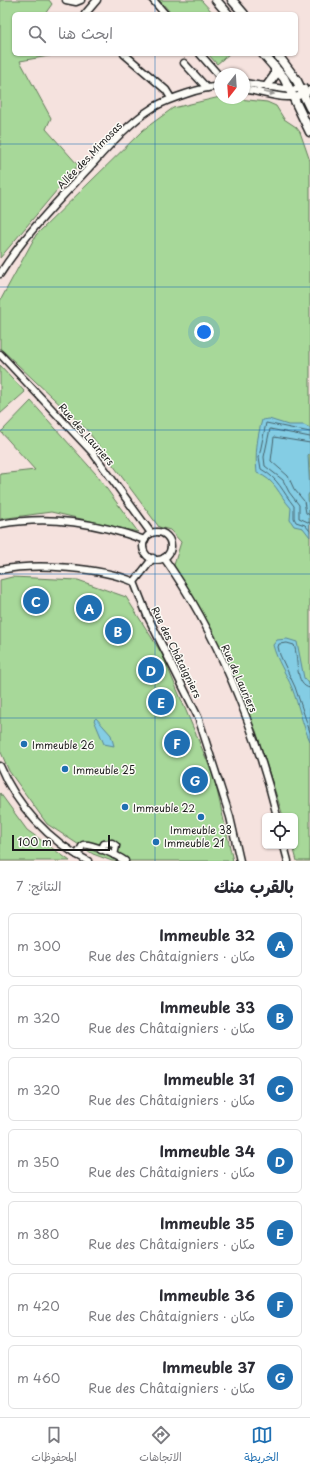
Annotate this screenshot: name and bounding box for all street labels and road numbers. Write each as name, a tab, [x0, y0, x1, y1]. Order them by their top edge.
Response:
street label: Allée des Mimosas	[53, 118, 125, 192]
street label: Rue des Lauriers	[56, 400, 119, 469]
street label: Rue des Châtaigniers	[148, 604, 206, 701]
street label: Rue de Lauriers	[218, 642, 262, 715]

